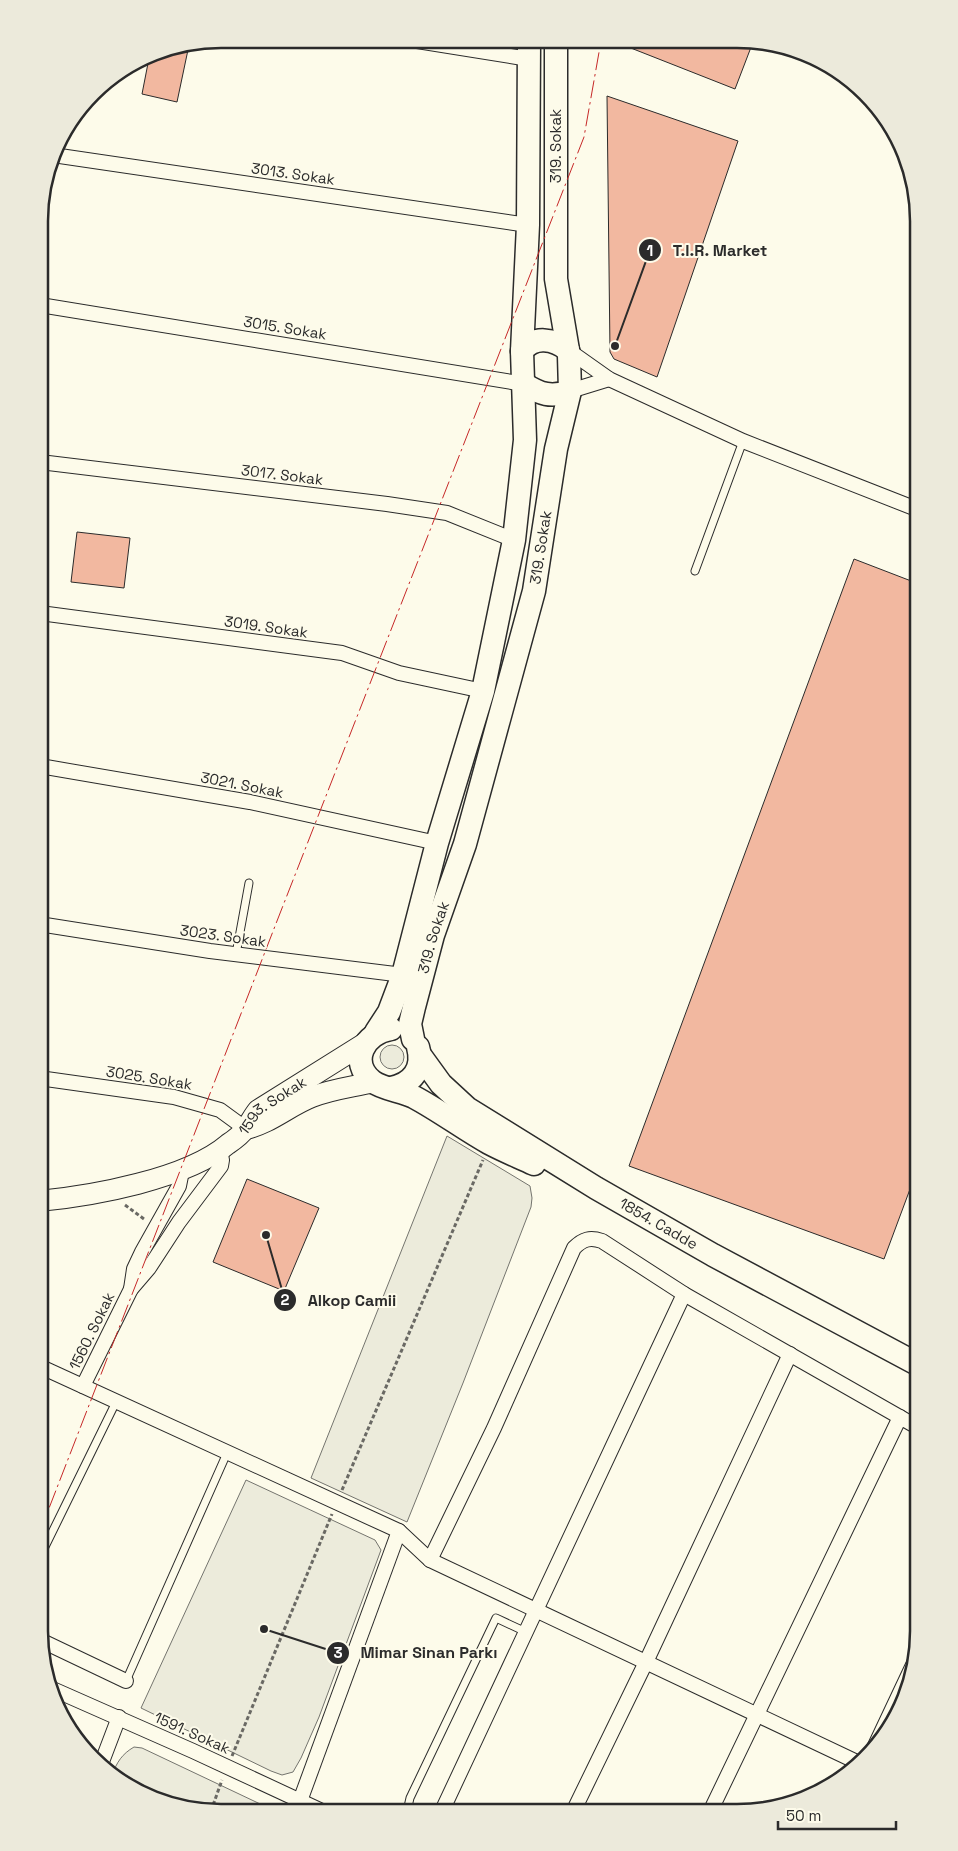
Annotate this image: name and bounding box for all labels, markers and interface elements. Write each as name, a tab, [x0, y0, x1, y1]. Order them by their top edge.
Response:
street label: 319. Sokak	[546, 109, 565, 183]
street label: 3013. Sokak	[250, 158, 336, 189]
callout: T.I.R. Market	[637, 235, 777, 266]
text: T.I.R. Market	[673, 240, 767, 261]
text: 1	[647, 241, 653, 260]
street label: 3015. Sokak	[242, 312, 328, 343]
street label: 3017. Sokak	[240, 460, 324, 489]
street label: 319. Sokak	[525, 509, 555, 586]
street label: 3019. Sokak	[223, 611, 309, 642]
street label: 3021. Sokak	[199, 767, 285, 802]
street label: 319. Sokak	[413, 899, 453, 975]
street label: 3023. Sokak	[179, 920, 267, 951]
street label: 3025. Sokak	[105, 1061, 193, 1094]
street label: 1593. Sokak	[234, 1072, 310, 1139]
street label: 1854. Cadde	[616, 1193, 702, 1253]
callout: Alkop Camii	[272, 1285, 406, 1316]
street label: 1560. Sokak	[65, 1289, 119, 1373]
text: 2	[281, 1290, 290, 1309]
text: Alkop Camii	[308, 1290, 396, 1311]
callout: Mimar Sinan Parkı	[325, 1637, 507, 1668]
text: Mimar Sinan Parkı	[360, 1642, 498, 1663]
text: 3	[333, 1643, 343, 1662]
street label: 1591. Sokak	[151, 1707, 233, 1758]
scale bar	[778, 1798, 896, 1830]
text: 50 m	[786, 1806, 821, 1825]

